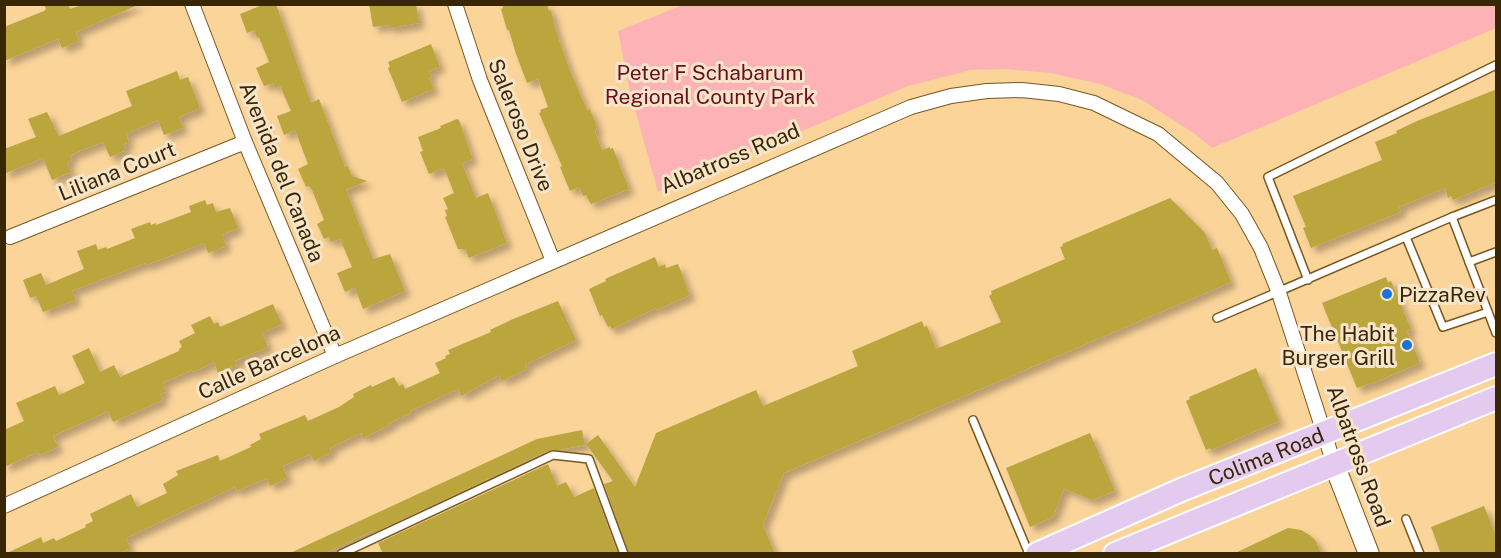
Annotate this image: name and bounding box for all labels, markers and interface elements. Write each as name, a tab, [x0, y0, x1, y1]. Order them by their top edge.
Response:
street label: Saleroso Drive	[483, 55, 559, 195]
park label: Peter F Schabarum Regional County Park	[605, 60, 815, 109]
street label: Avenida del Canada	[234, 78, 330, 266]
street label: Albatross Road	[657, 117, 803, 199]
street label: Liliana Court	[55, 136, 179, 206]
place label: PizzaRev	[1399, 282, 1486, 307]
marker: PizzaRev	[1380, 287, 1394, 301]
street label: Calle Barcelona	[194, 319, 344, 405]
place label: The Habit Burger Grill	[1281, 321, 1395, 370]
marker: The Habit Burger Grill	[1400, 338, 1414, 352]
street label: Albatross Road	[1322, 382, 1396, 530]
street label: Colima Road	[1204, 422, 1327, 490]

